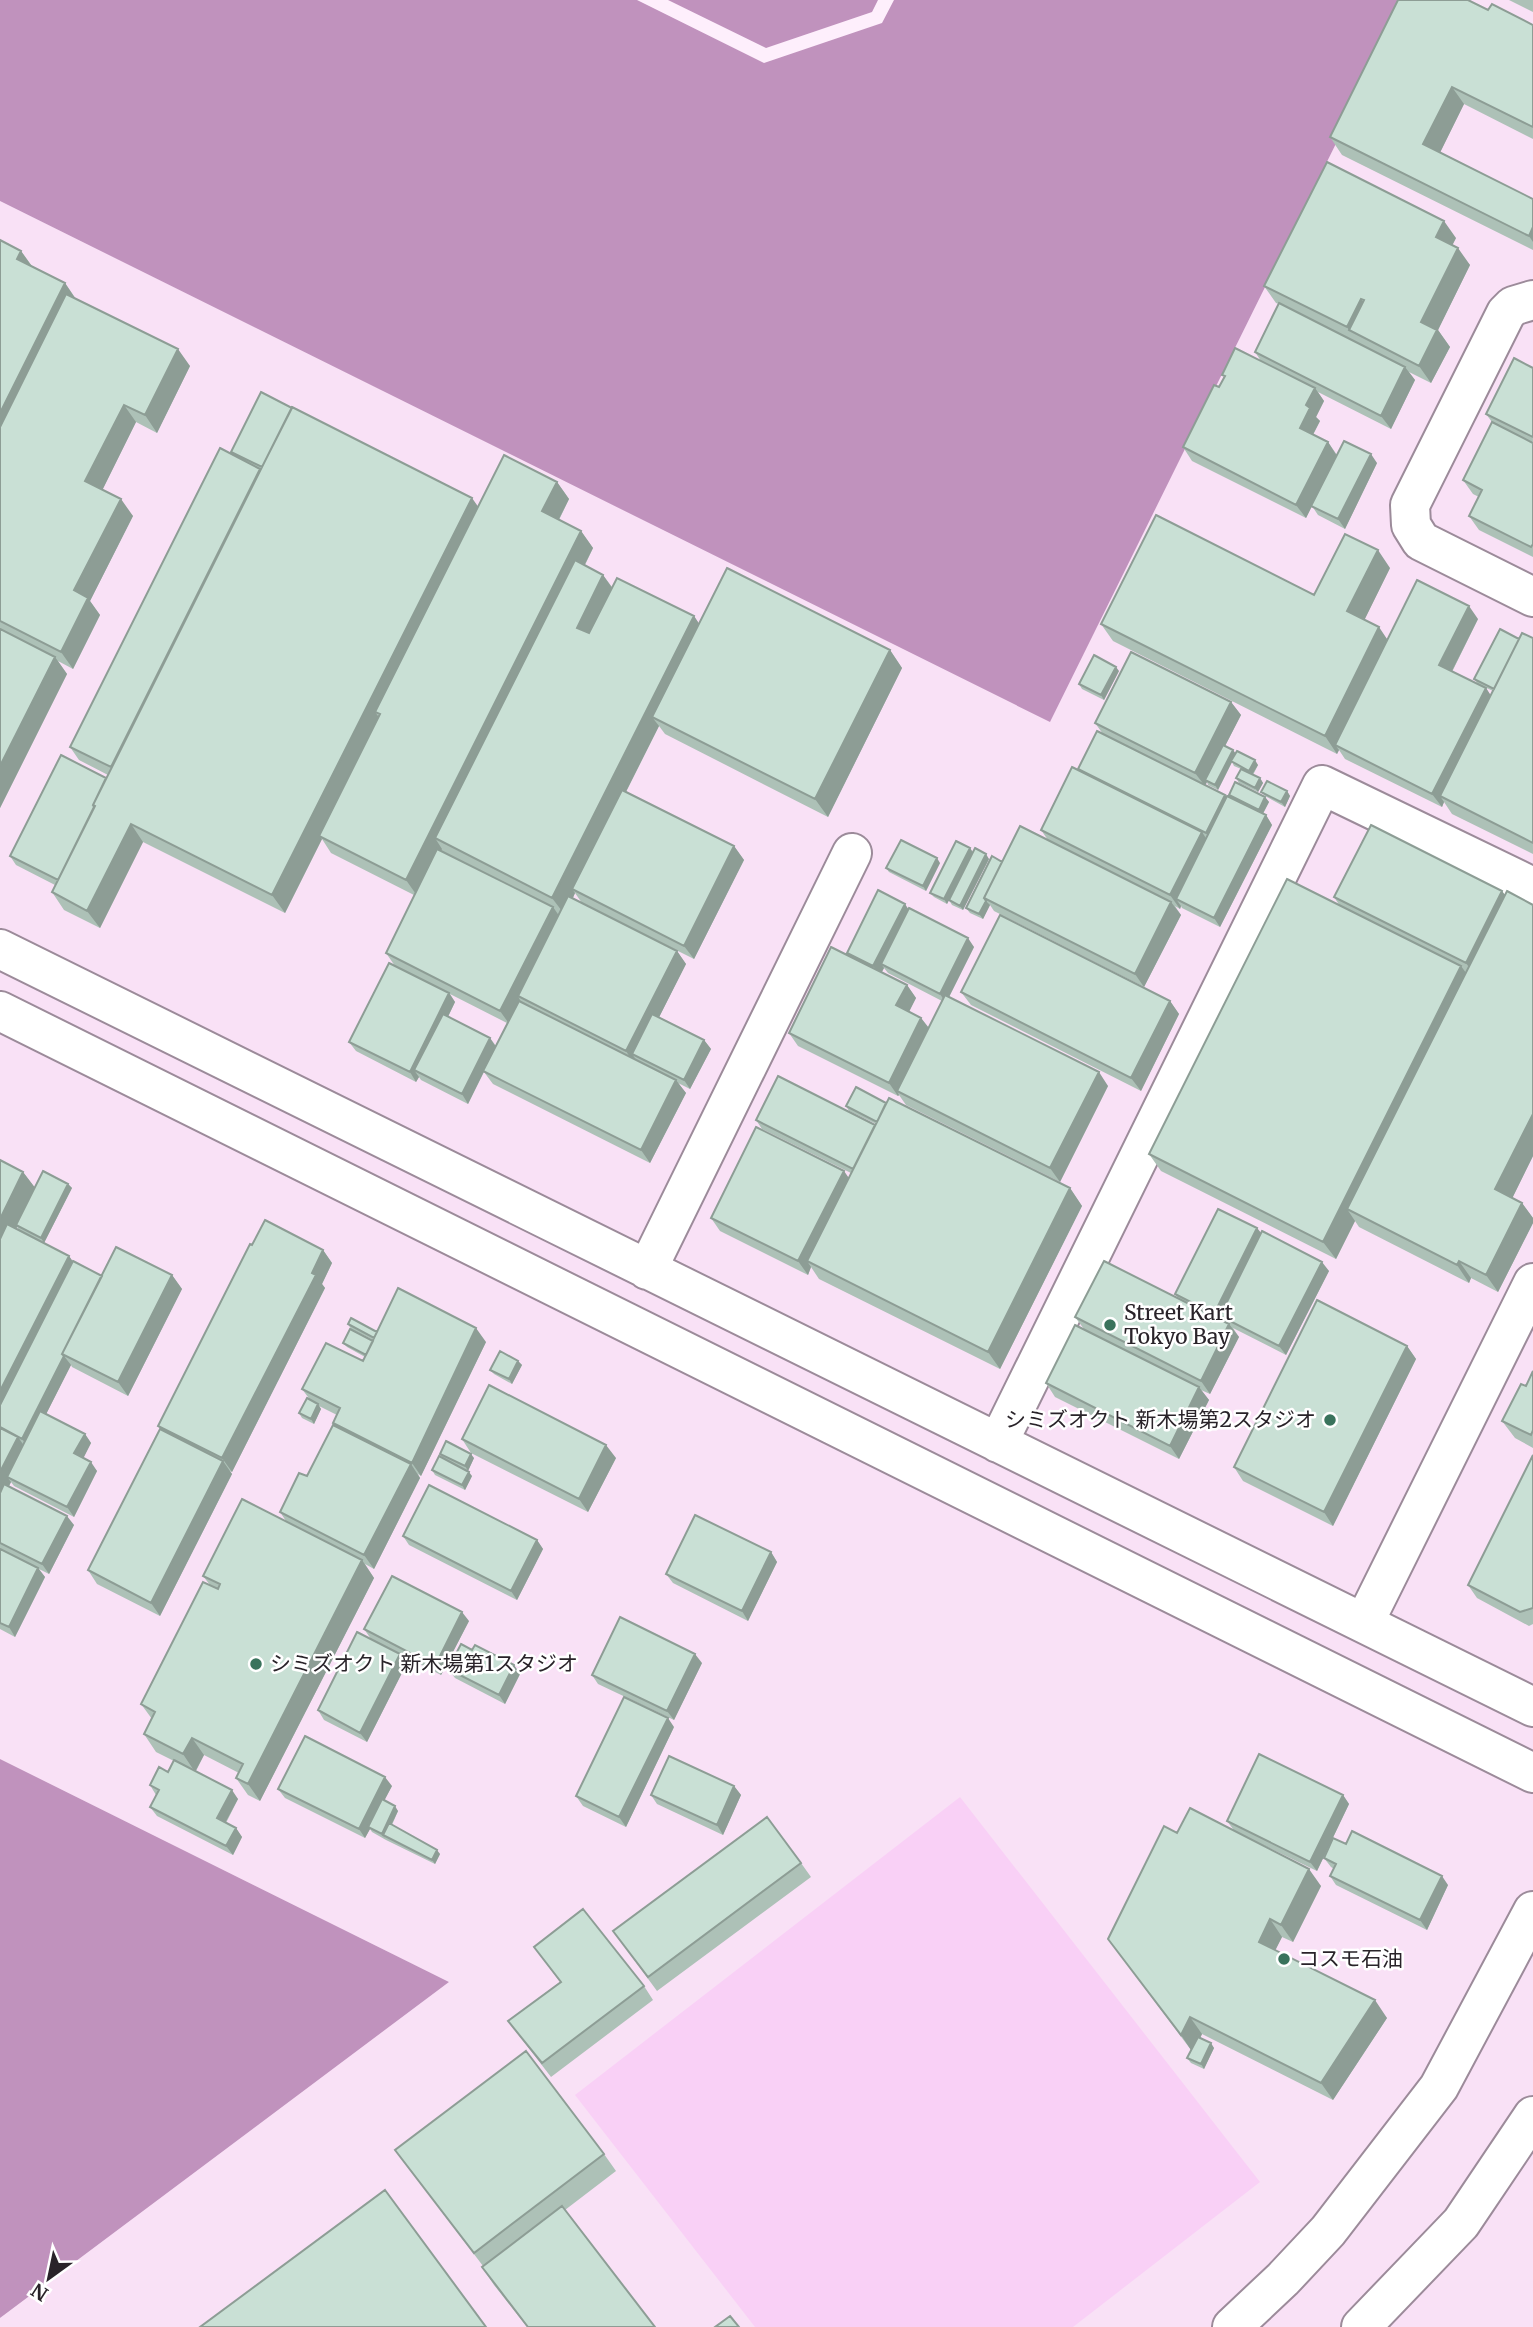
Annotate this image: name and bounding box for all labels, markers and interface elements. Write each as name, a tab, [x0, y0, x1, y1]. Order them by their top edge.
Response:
place label: Street Kart Tokyo Bay	[1124, 1299, 1233, 1350]
marker: Street Kart Tokyo Bay	[1102, 1317, 1118, 1333]
place label: シミズオクト 新木場第2スタジオ	[1005, 1406, 1316, 1433]
marker: シミズオクト 新木場第2スタジオ	[1322, 1412, 1338, 1428]
place label: シミズオクト 新木場第1スタジオ	[270, 1650, 578, 1677]
marker: シミズオクト 新木場第1スタジオ	[248, 1656, 264, 1672]
place label: コスモ石油	[1298, 1945, 1403, 1972]
marker: コスモ石油	[1276, 1951, 1292, 1967]
north arrow	[14, 2243, 84, 2313]
text: N	[27, 2278, 53, 2306]

